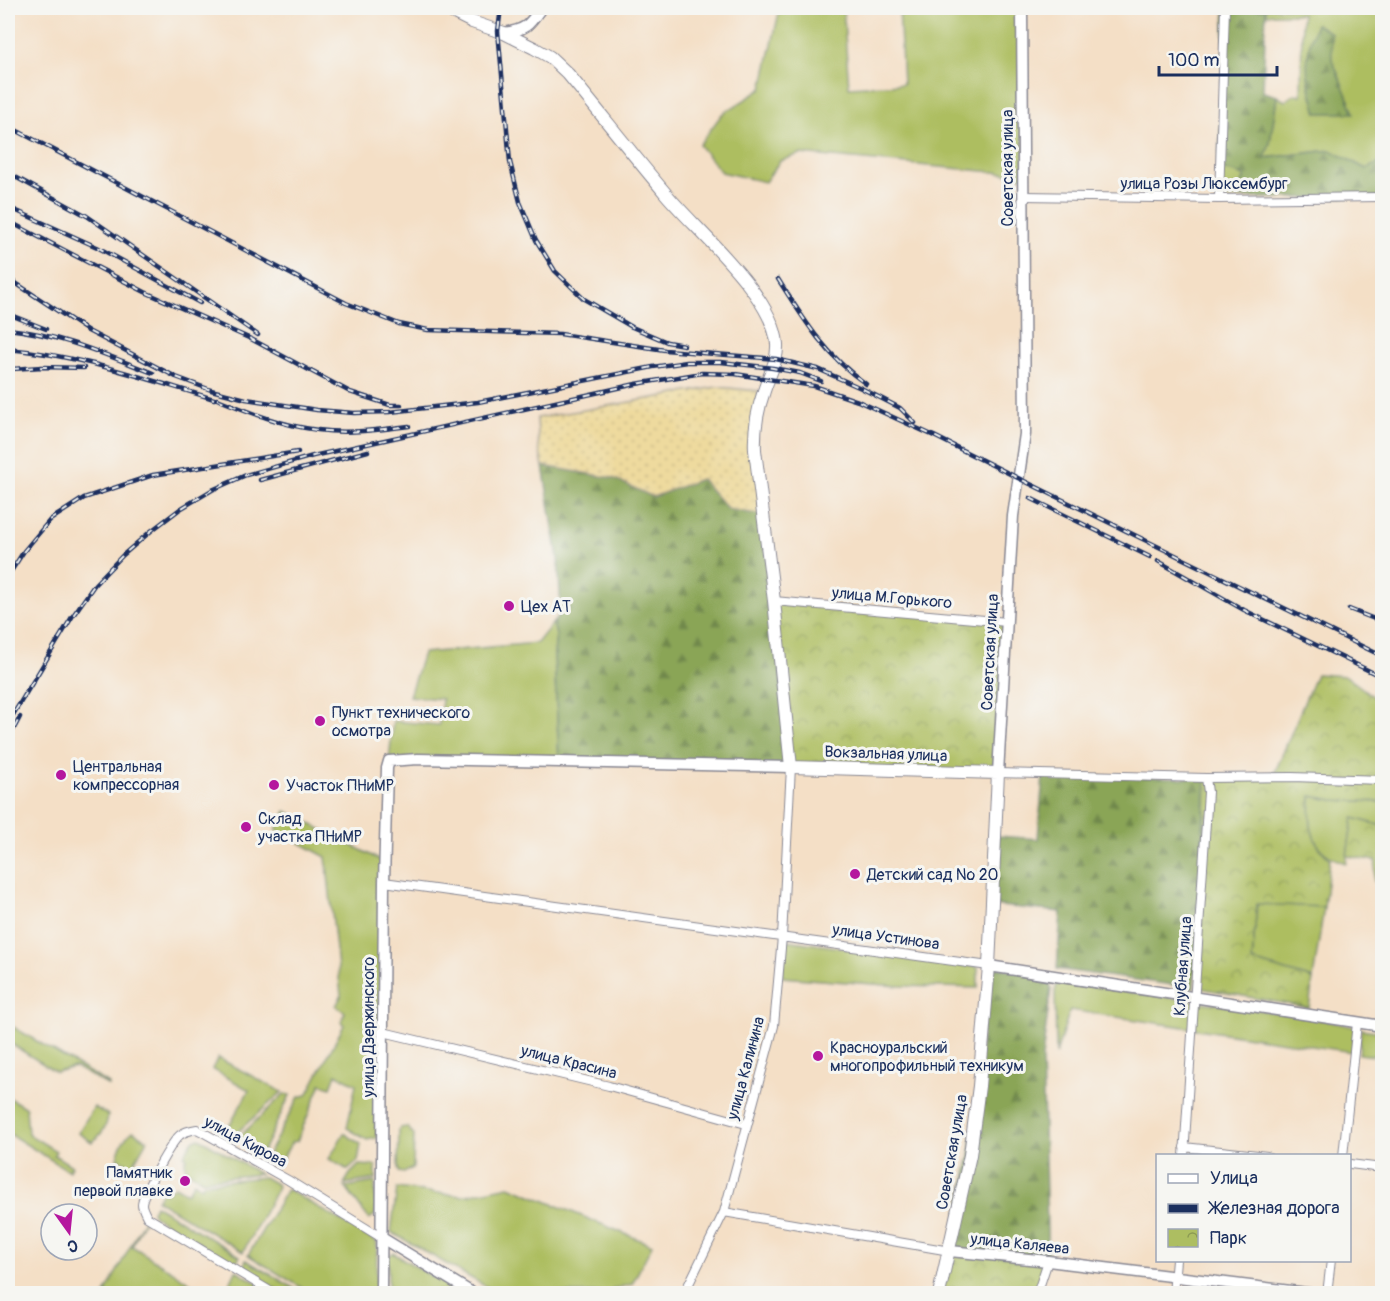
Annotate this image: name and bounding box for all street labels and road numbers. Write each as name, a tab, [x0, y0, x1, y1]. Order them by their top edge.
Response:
street label: Советская улица	[998, 110, 1018, 226]
street label: улица Розы Люксембург	[1119, 174, 1288, 194]
street label: улица М.Горького	[830, 583, 953, 613]
street label: Советская улица	[977, 593, 1003, 711]
street label: Вокзальная улица	[824, 742, 948, 766]
street label: Клубная улица	[1170, 916, 1196, 1017]
street label: улица Устинова	[830, 919, 941, 954]
street label: улица Дзержинского	[359, 956, 379, 1098]
street label: улица Калинина	[722, 1014, 769, 1123]
street label: улица Красина	[518, 1040, 619, 1084]
street label: Советская улица	[932, 1093, 972, 1211]
street label: улица Кирова	[200, 1111, 290, 1172]
street label: улица Каляева	[969, 1229, 1070, 1259]

